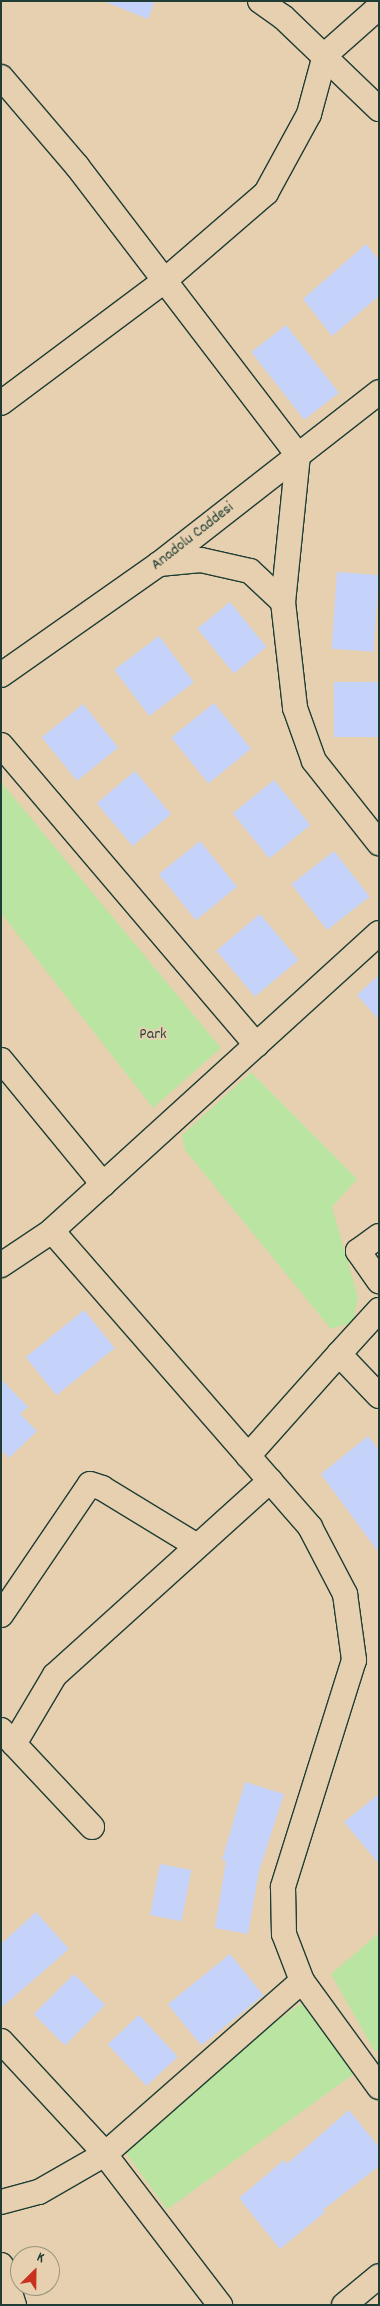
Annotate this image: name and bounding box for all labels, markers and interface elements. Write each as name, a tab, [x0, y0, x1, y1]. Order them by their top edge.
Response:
street label: Anadolu Caddesi	[148, 499, 238, 575]
park label: Park	[139, 1025, 167, 1045]
north arrow	[10, 2246, 60, 2296]
text: K	[34, 2248, 47, 2269]

